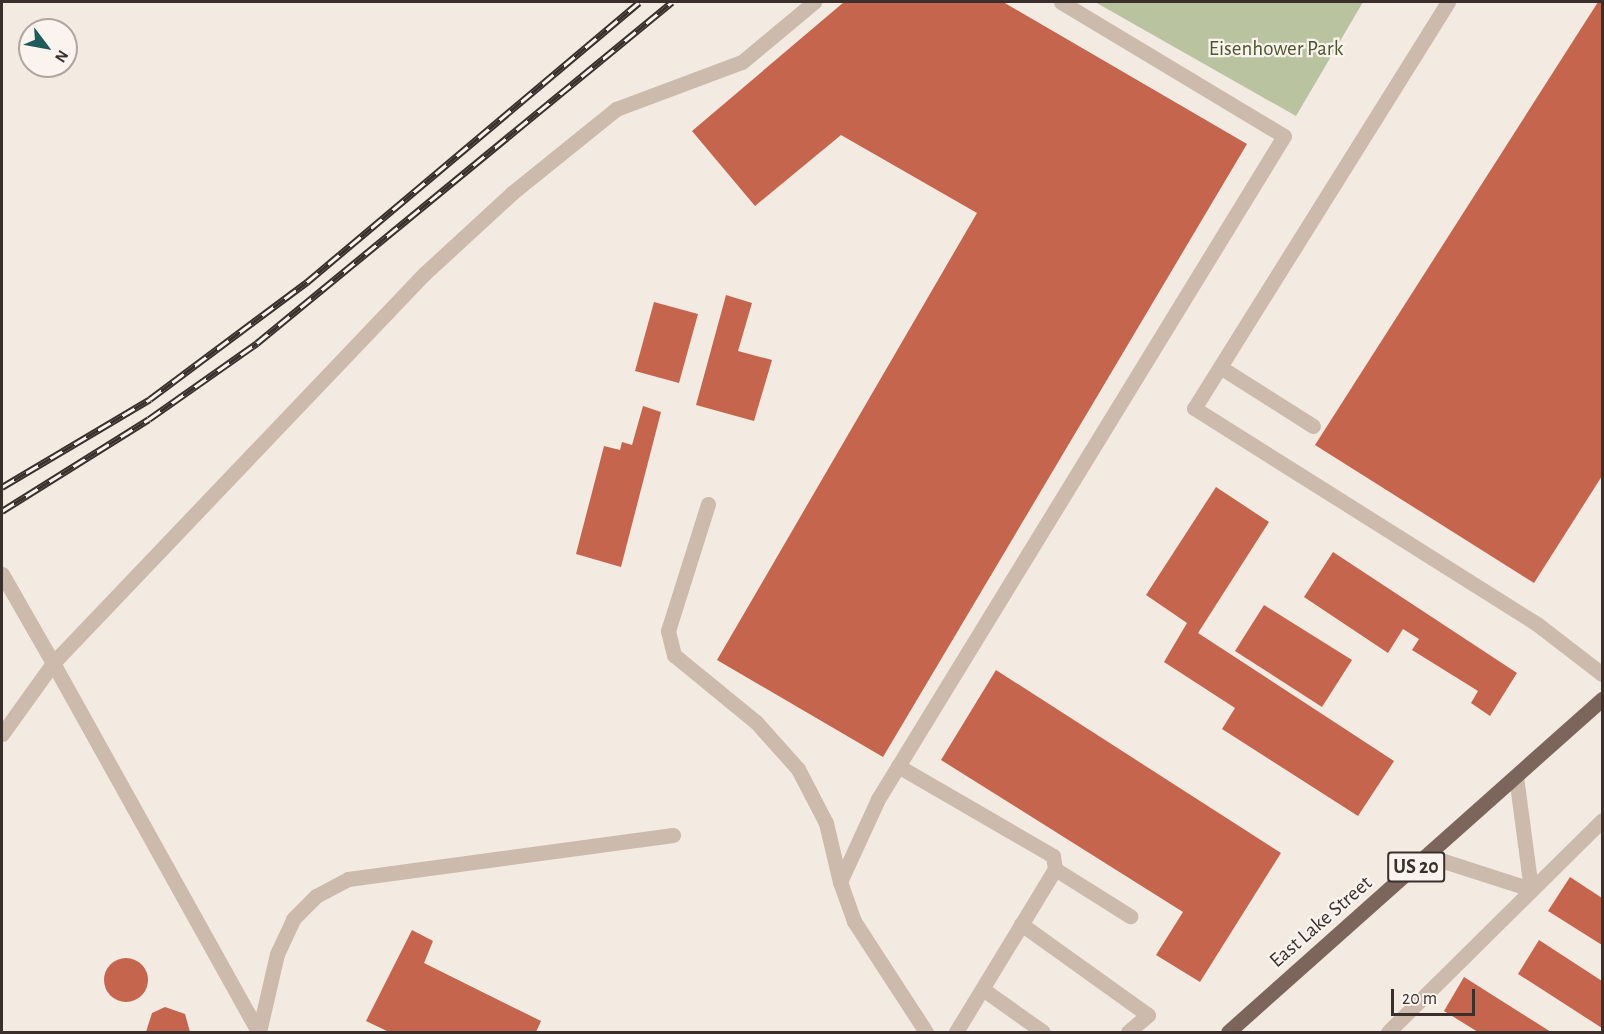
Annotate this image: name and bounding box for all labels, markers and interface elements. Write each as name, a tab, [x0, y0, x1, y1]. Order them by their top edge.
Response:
north arrow	[18, 18, 78, 78]
park label: Eisenhower Park	[1209, 36, 1343, 62]
text: N	[52, 48, 71, 65]
road number: US 20	[1386, 850, 1446, 884]
street label: East Lake Street	[1265, 871, 1377, 973]
scale bar	[1394, 977, 1478, 1015]
text: 20 m	[1402, 990, 1437, 1008]

